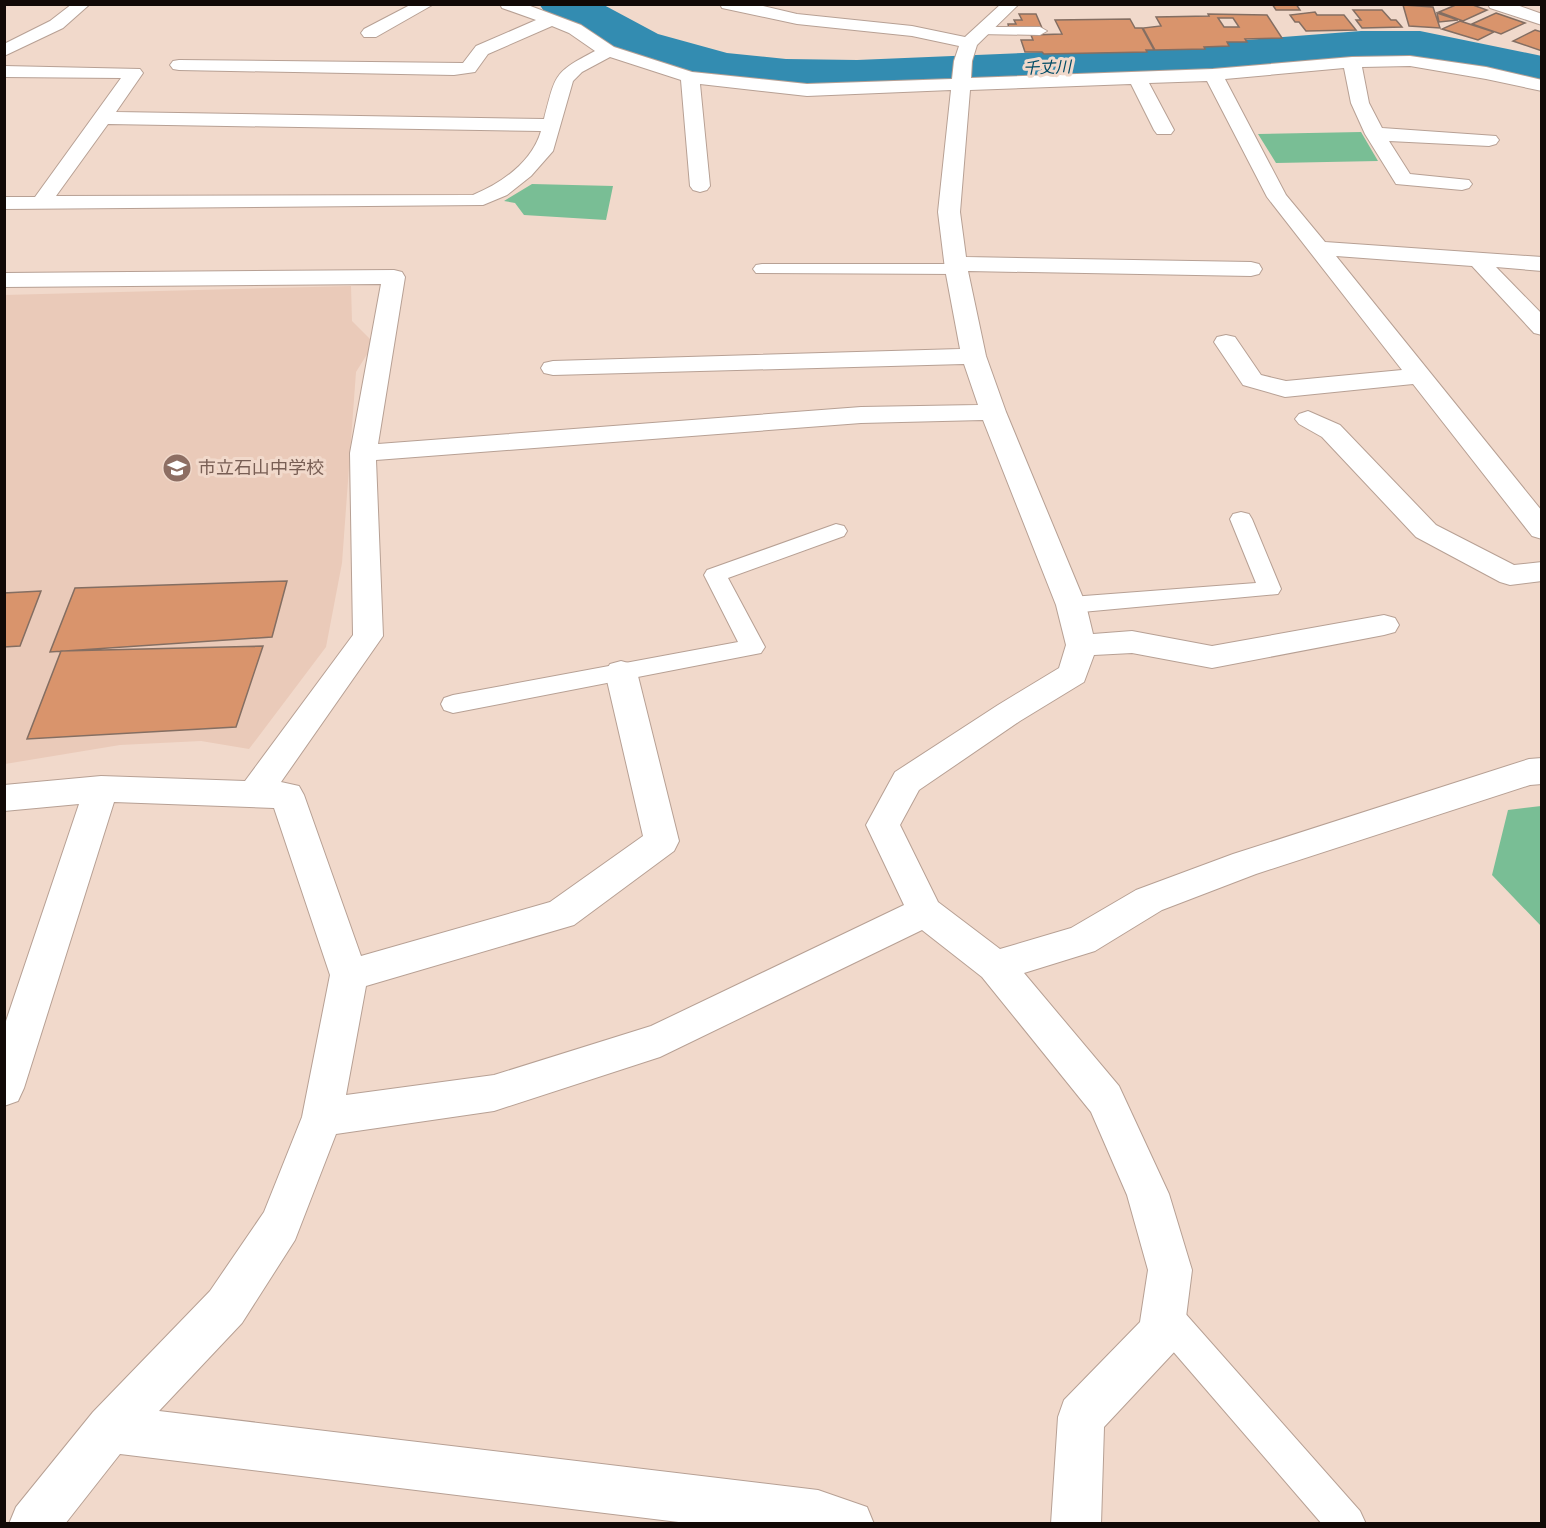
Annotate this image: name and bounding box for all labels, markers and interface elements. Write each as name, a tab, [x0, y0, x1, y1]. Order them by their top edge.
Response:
water label: 千丈川	[1023, 57, 1073, 78]
school or university icon: 市立石山中学校	[161, 452, 193, 484]
place label: 市立石山中学校	[198, 457, 324, 479]

